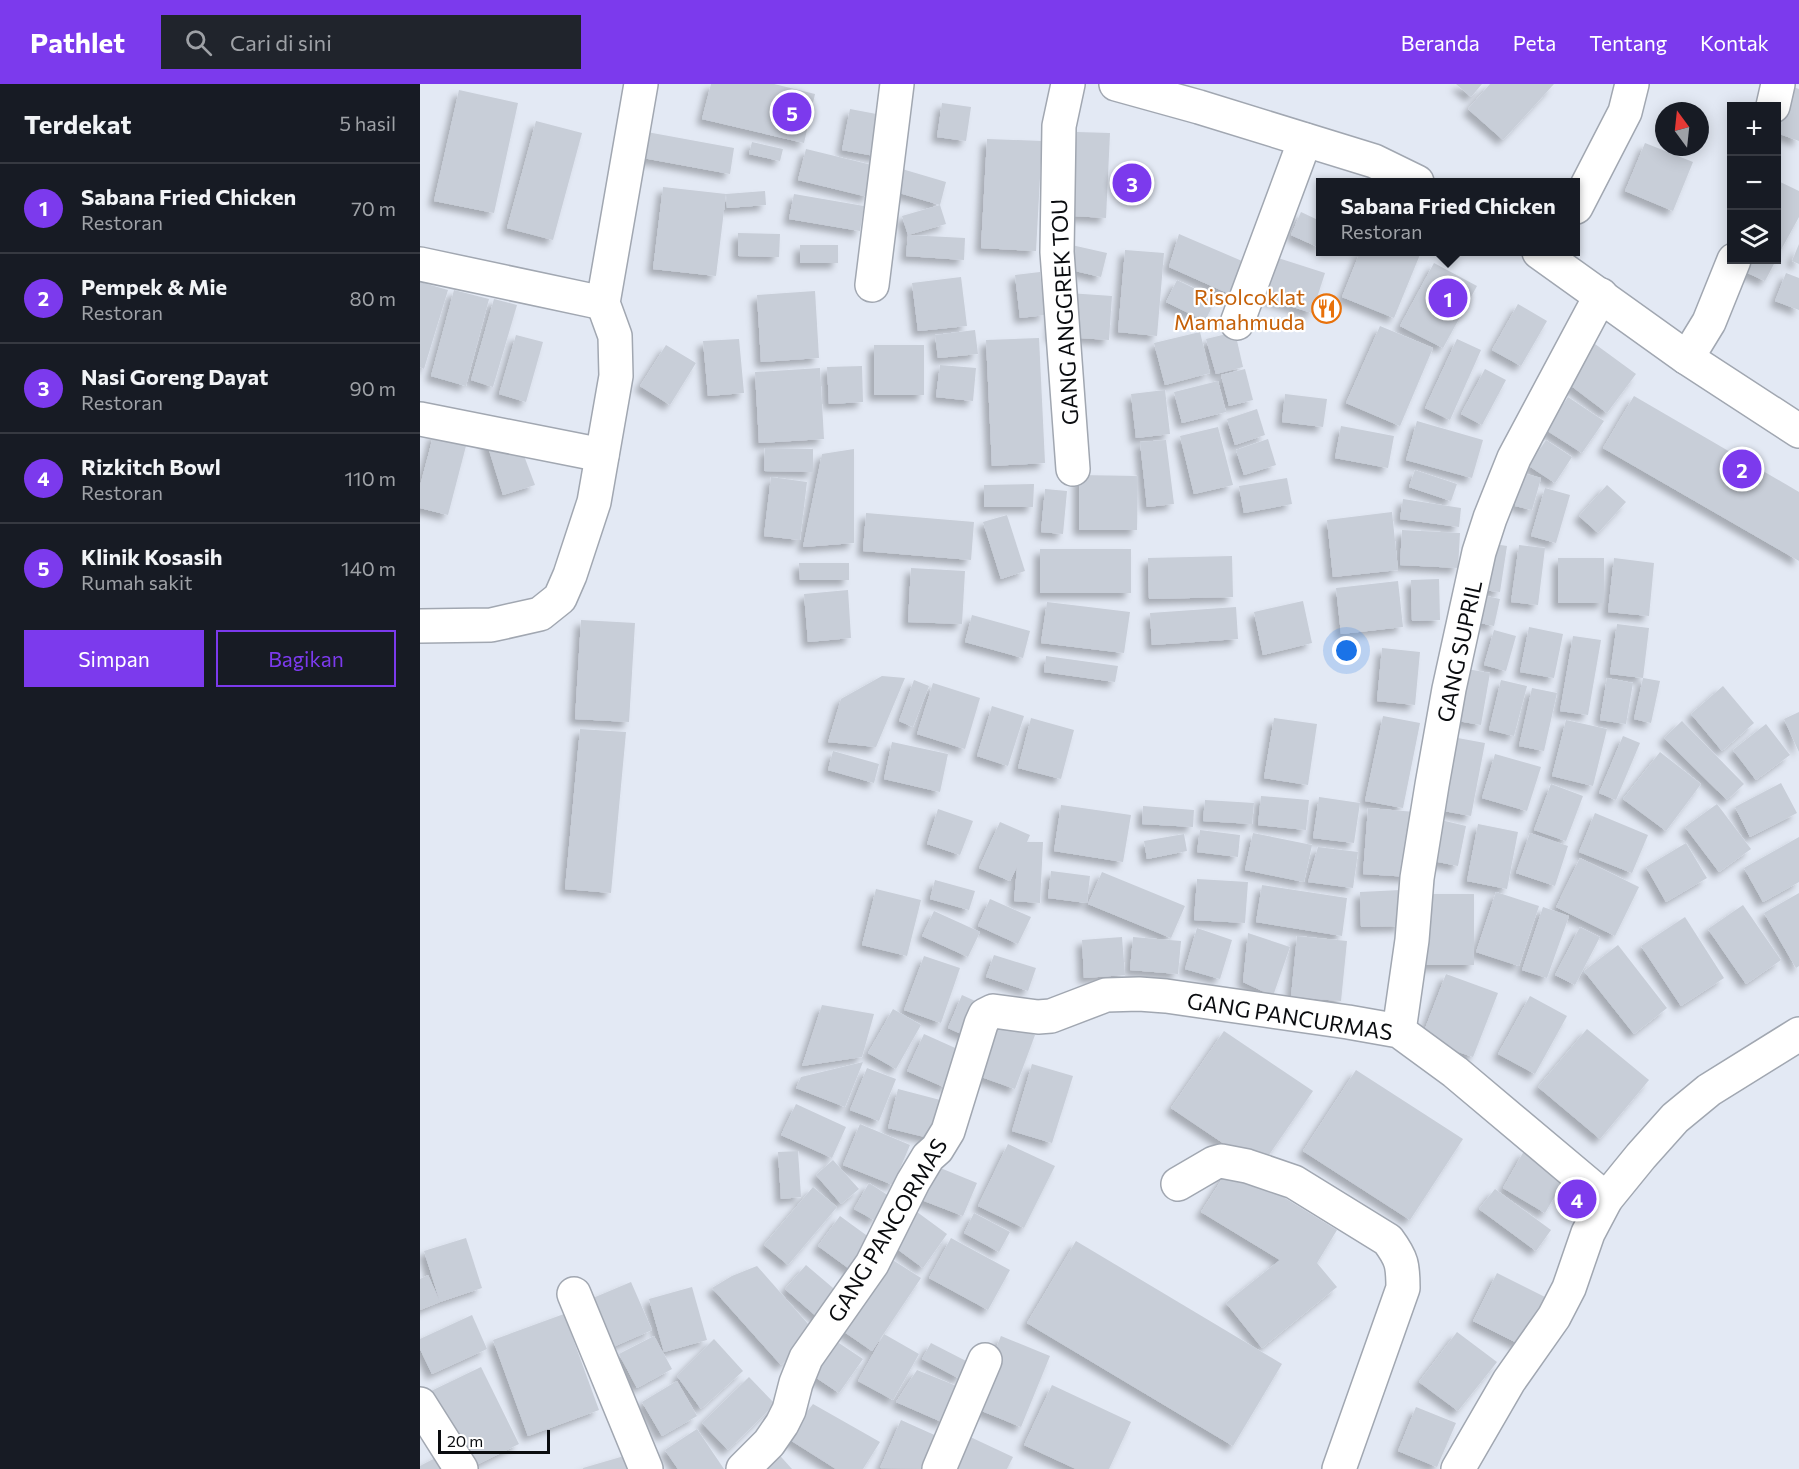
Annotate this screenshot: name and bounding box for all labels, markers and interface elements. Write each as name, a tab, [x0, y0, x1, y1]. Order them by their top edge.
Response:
search box	[161, 15, 581, 69]
text: Pathlet	[30, 25, 125, 59]
icon: search	[182, 26, 215, 59]
text: Cari di sini	[230, 29, 332, 56]
text: Beranda	[1401, 30, 1480, 55]
text: Peta	[1513, 30, 1556, 55]
text: Tentang	[1589, 30, 1667, 55]
text: Kontak	[1700, 30, 1769, 55]
pin: 5	[772, 90, 812, 135]
north arrow	[1655, 102, 1709, 156]
map controls	[1727, 102, 1781, 264]
button: +	[1727, 102, 1781, 156]
text: Terdekat	[24, 108, 131, 139]
text: 5 hasil	[339, 111, 396, 135]
button: −	[1727, 156, 1781, 210]
pin: 3	[1112, 160, 1152, 206]
popup	[1316, 178, 1580, 256]
text: Sabana Fried Chicken	[81, 183, 296, 210]
text: Sabana Fried Chicken	[1340, 192, 1556, 219]
text: 1	[39, 196, 48, 220]
text: 70 m	[351, 196, 396, 220]
street label: GANG ANGGREK TOU	[1045, 198, 1083, 426]
text: Restoran	[81, 210, 163, 234]
button: layers	[1727, 210, 1781, 264]
text: Restoran	[1340, 219, 1422, 243]
text: Pempek & Mie	[81, 273, 227, 300]
pin: 1	[1428, 276, 1468, 320]
place label: Risolcoklat Mamahmuda	[1174, 283, 1305, 335]
text: 2	[38, 286, 49, 310]
text: 80 m	[350, 286, 396, 310]
restaurant icon: Risolcoklat Mamahmuda	[1310, 293, 1342, 325]
text: Restoran	[81, 300, 163, 324]
text: Nasi Goreng Dayat	[81, 363, 268, 390]
text: 3	[38, 376, 49, 400]
text: 90 m	[350, 376, 396, 400]
text: Restoran	[81, 390, 163, 414]
pin: 2	[1722, 446, 1762, 492]
text: Rizkitch Bowl	[81, 453, 221, 480]
text: 4	[37, 466, 50, 490]
text: 110 m	[345, 466, 396, 490]
text: Restoran	[81, 480, 163, 504]
text: Klinik Kosasih	[81, 543, 222, 570]
text: 5	[38, 556, 49, 580]
text: 140 m	[341, 556, 396, 580]
text: Rumah sakit	[81, 570, 192, 594]
street label: GANG SUPRIL	[1431, 578, 1487, 724]
button: Simpan	[24, 630, 204, 687]
button: Bagikan	[216, 630, 396, 687]
your location	[1332, 636, 1361, 665]
street label: GANG PANCURMAS	[1185, 986, 1395, 1046]
street label: GANG PANCORMAS	[821, 1133, 953, 1327]
pin: 4	[1558, 1176, 1596, 1222]
scale bar	[438, 1427, 550, 1454]
text: 20 m	[447, 1431, 483, 1450]

